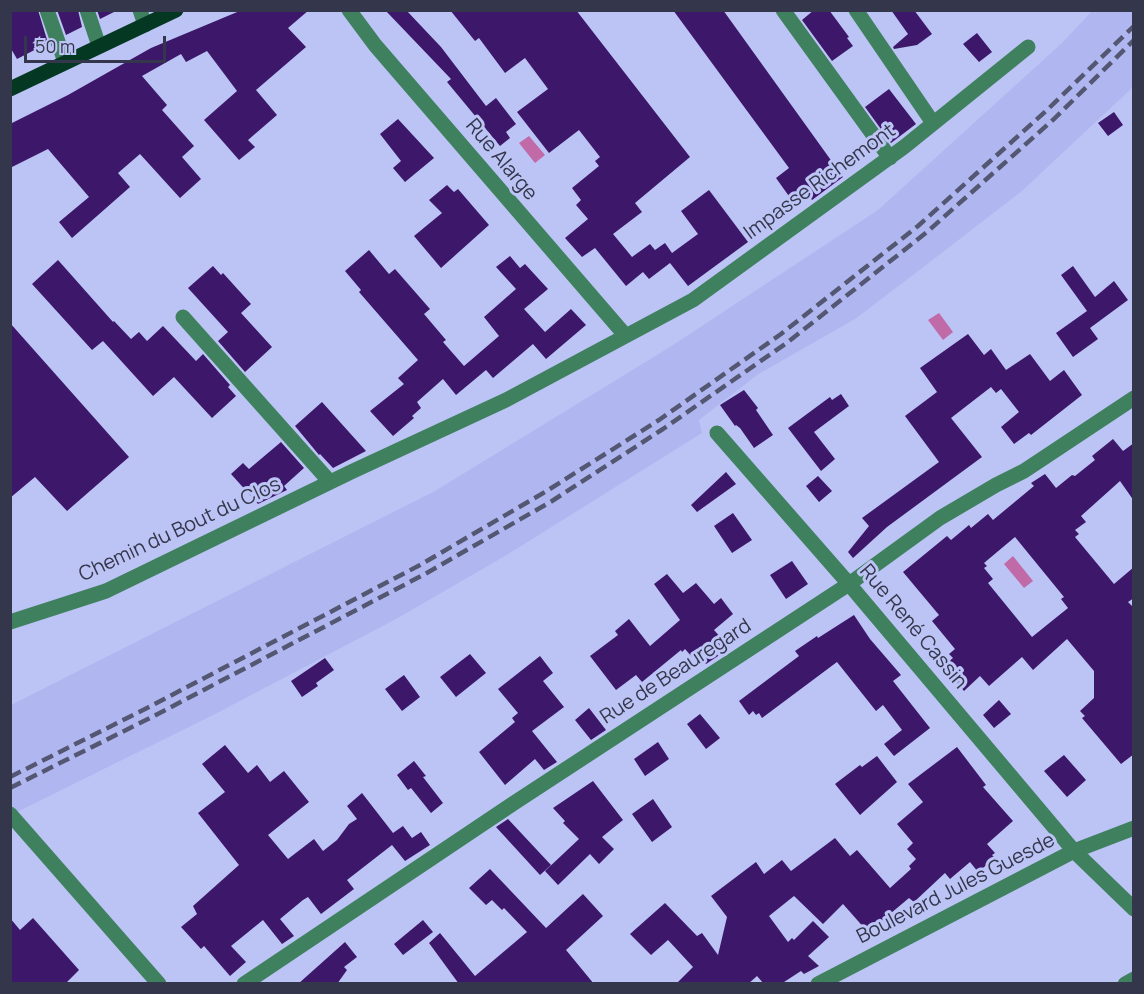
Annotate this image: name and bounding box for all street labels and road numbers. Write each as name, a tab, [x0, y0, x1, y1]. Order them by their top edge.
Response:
street label: Rue Alarge	[460, 114, 542, 206]
street label: Impasse Richemont	[740, 119, 900, 245]
street label: Chemin du Bout du Clos	[75, 473, 285, 587]
street label: Rue René Cassin	[854, 560, 972, 694]
street label: Rue de Beauregard	[596, 614, 756, 730]
street label: Boulevard Jules Guesde	[853, 829, 1059, 949]

